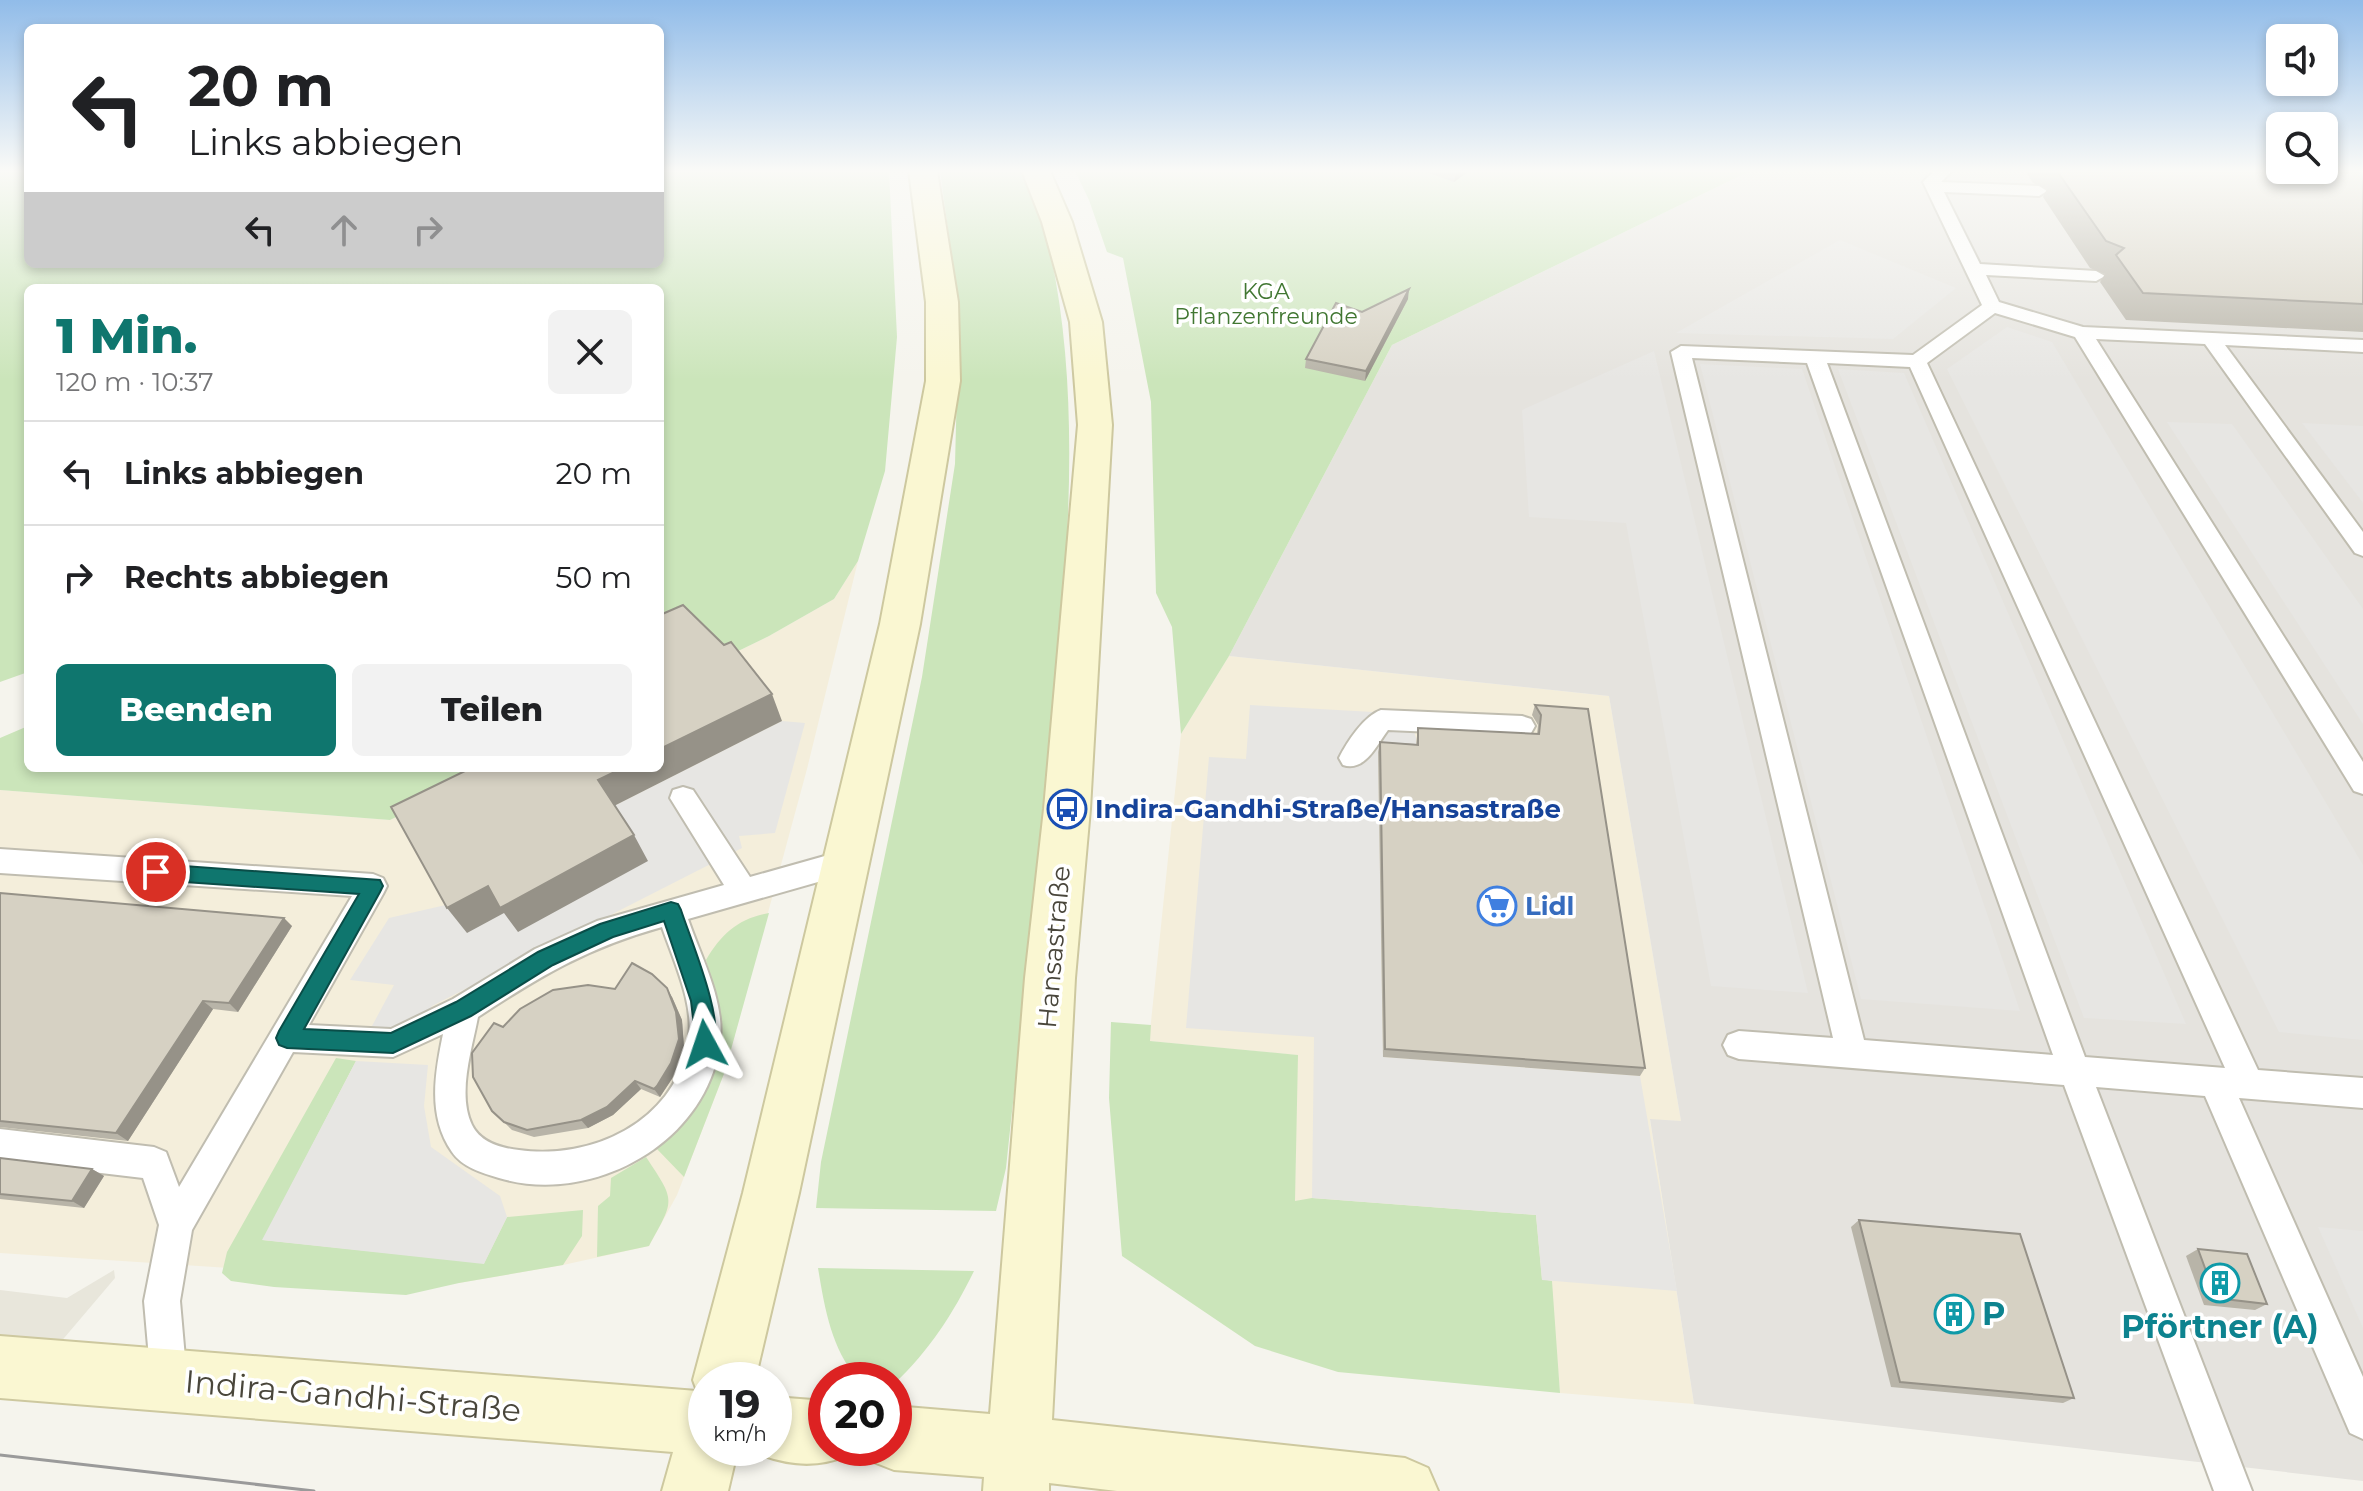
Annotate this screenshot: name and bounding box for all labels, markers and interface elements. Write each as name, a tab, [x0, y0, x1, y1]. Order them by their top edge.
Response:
map controls	[2266, 24, 2338, 184]
button: sound	[2266, 24, 2338, 96]
text: 20 m	[188, 52, 334, 120]
icon: left	[56, 56, 160, 160]
button: search	[2266, 112, 2338, 184]
text: Links abbiegen	[188, 120, 463, 164]
icon: left	[238, 208, 282, 252]
icon: ahead	[322, 208, 366, 252]
icon: right	[406, 208, 450, 252]
park label: KGA Pflanzenfreunde	[1174, 278, 1358, 330]
text: 1 Min.	[56, 307, 197, 365]
button: close	[548, 310, 632, 394]
text: 120 m · 10:37	[56, 366, 214, 398]
icon: left	[56, 451, 100, 495]
text: Links abbiegen	[124, 455, 364, 492]
text: 20 m	[555, 455, 632, 492]
icon: right	[56, 555, 100, 599]
text: Rechts abbiegen	[124, 559, 389, 596]
text: 50 m	[555, 559, 632, 596]
button: Beenden	[56, 664, 336, 756]
button: Teilen	[352, 664, 632, 756]
bus stop icon: Indira-Gandhi-Straße/Hansastraße	[1046, 788, 1088, 830]
place label: Indira-Gandhi-Straße/Hansastraße	[1095, 793, 1561, 825]
pin	[122, 838, 190, 906]
icon: arrive	[134, 850, 178, 894]
street label: Hansastraße	[1031, 864, 1077, 1030]
supermarket icon: Lidl	[1476, 885, 1518, 927]
place label: Lidl	[1525, 890, 1574, 922]
position arrow	[663, 1002, 747, 1086]
building icon: Pförtner (A)	[2199, 1262, 2241, 1304]
building icon: P	[1933, 1293, 1975, 1335]
place label: P	[1982, 1294, 2005, 1333]
place label: Pförtner (A)	[2121, 1307, 2319, 1346]
street label: Indira-Gandhi-Straße	[183, 1361, 523, 1430]
speed limit sign: 20	[808, 1362, 912, 1466]
text: 19	[719, 1379, 761, 1428]
text: km/h	[713, 1422, 767, 1446]

